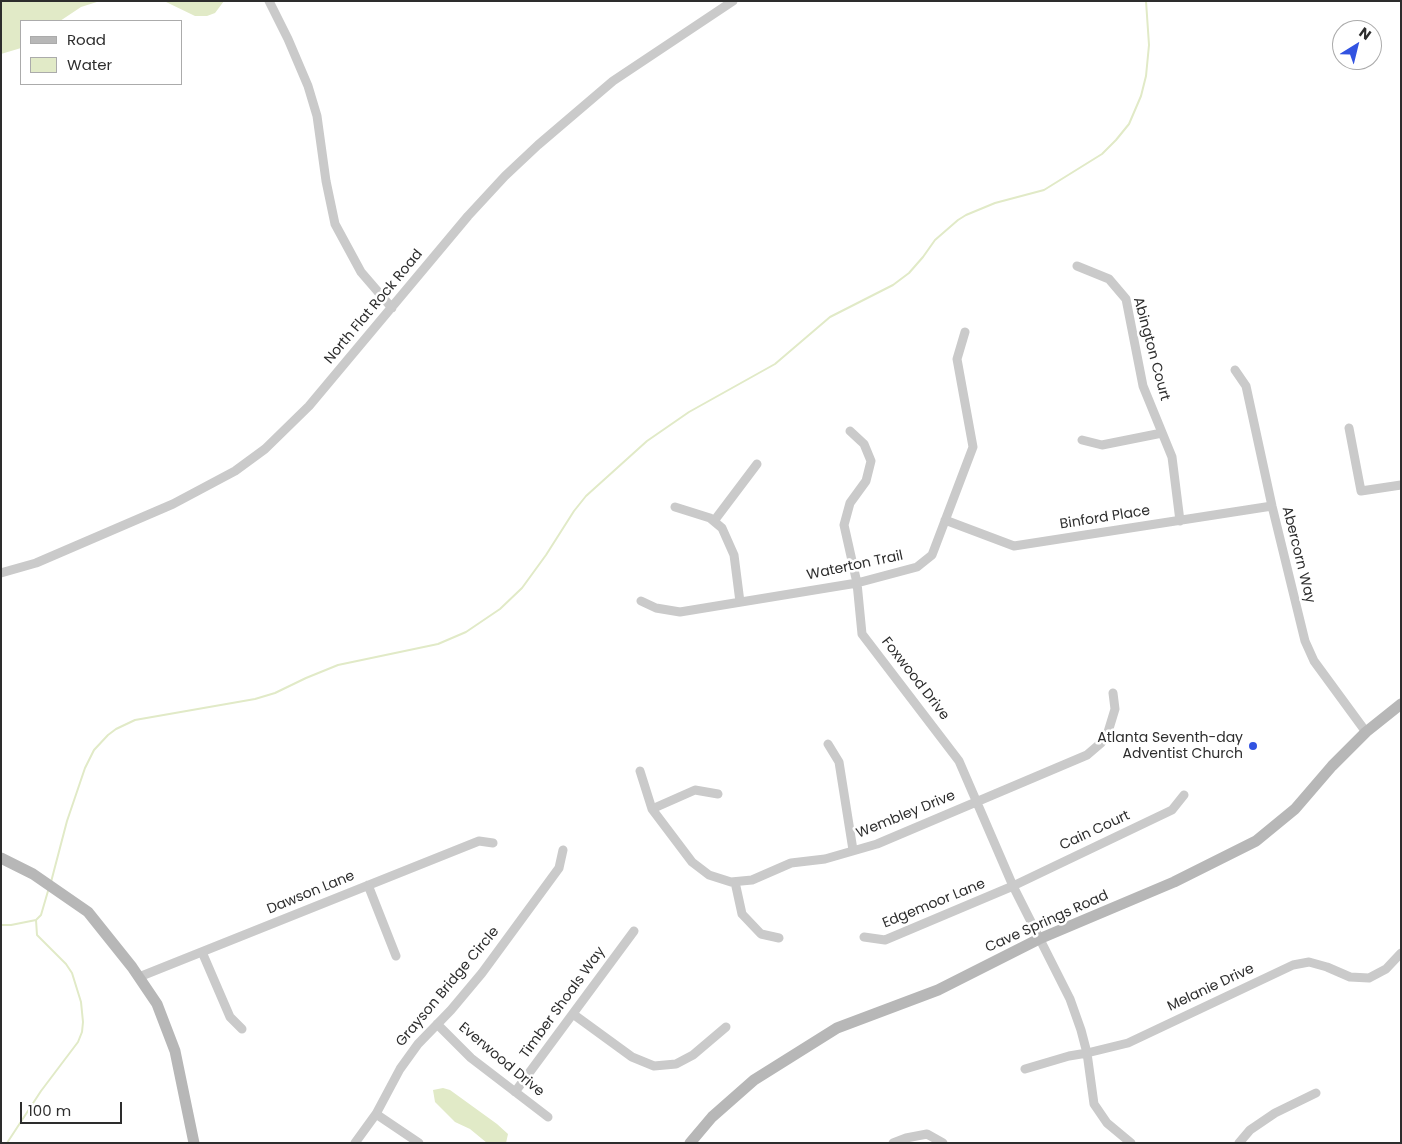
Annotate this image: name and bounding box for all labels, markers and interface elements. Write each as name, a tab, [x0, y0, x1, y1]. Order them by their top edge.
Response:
legend	[20, 20, 182, 85]
north arrow	[1332, 20, 1382, 70]
text: N	[1355, 22, 1375, 45]
text: Road	[67, 29, 106, 50]
text: Water	[67, 54, 112, 75]
street label: North Flat Rock Road	[321, 246, 427, 368]
street label: Abington Court	[1129, 295, 1173, 403]
street label: Binford Place	[1059, 503, 1151, 533]
street label: Abercorn Way	[1278, 505, 1318, 605]
street label: Waterton Trail	[805, 548, 905, 584]
street label: Foxwood Drive	[877, 634, 953, 724]
place label: Atlanta Seventh-day Adventist Church	[1097, 730, 1243, 762]
marker: Atlanta Seventh-day Adventist Church	[1247, 740, 1259, 752]
street label: Wembley Drive	[854, 788, 958, 842]
street label: Cain Court	[1057, 807, 1133, 855]
street label: Dawson Lane	[265, 868, 357, 918]
street label: Edgemoor Lane	[880, 876, 988, 932]
street label: Cave Springs Road	[983, 887, 1111, 957]
street label: Grayson Bridge Circle	[393, 924, 503, 1050]
street label: Timber Shoals Way	[517, 944, 609, 1062]
street label: Melanie Drive	[1165, 961, 1257, 1015]
street label: Everwood Drive	[455, 1019, 547, 1101]
scale bar	[22, 1092, 125, 1124]
text: 100 m	[28, 1100, 71, 1121]

